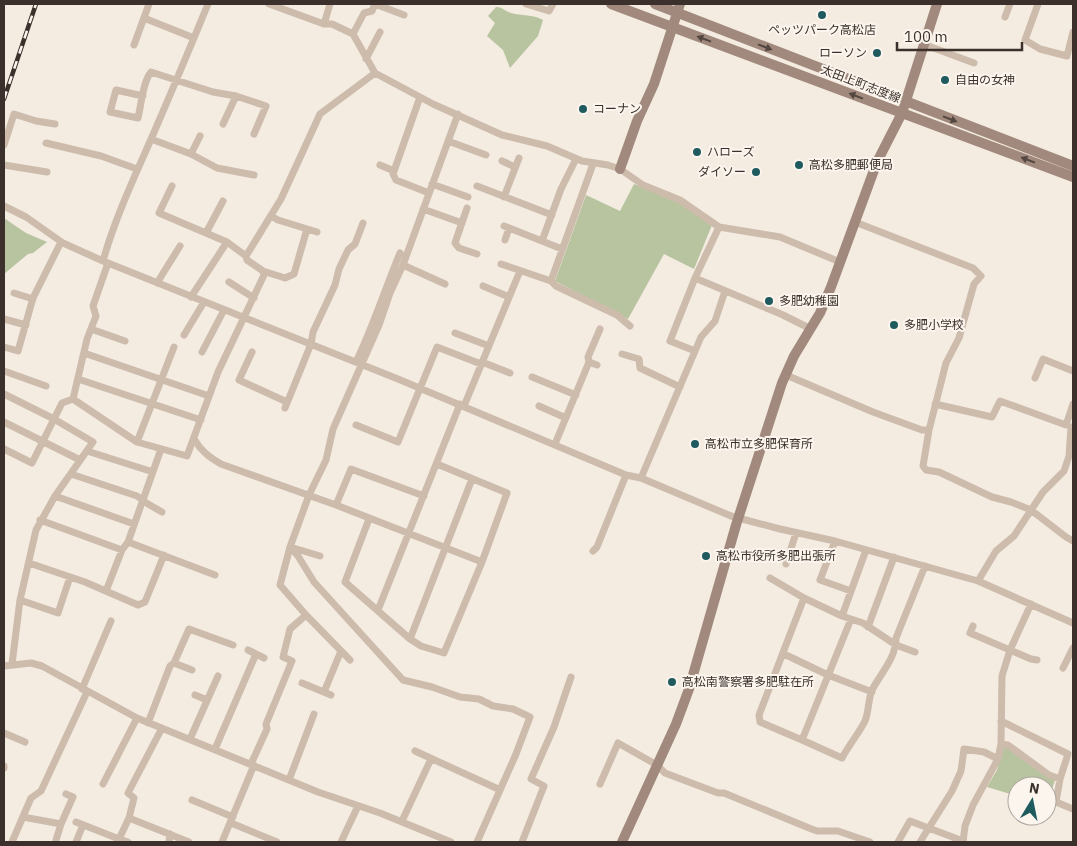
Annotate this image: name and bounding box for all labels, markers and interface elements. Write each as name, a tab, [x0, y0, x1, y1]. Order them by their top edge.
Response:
marker: ペッツパーク高松店	[816, 9, 828, 21]
scale bar	[897, 20, 1022, 52]
place label: ペッツパーク高松店	[768, 22, 876, 37]
text: 100 m	[904, 27, 948, 46]
one-way arrow	[696, 35, 711, 43]
one-way arrow	[758, 44, 773, 51]
place label: ローソン	[819, 45, 867, 60]
marker: ローソン	[871, 47, 883, 59]
street label: 太田上町志度線	[819, 61, 903, 106]
place label: 自由の女神	[955, 72, 1015, 87]
marker: 自由の女神	[939, 74, 951, 86]
one-way arrow	[848, 92, 863, 100]
place label: コーナン	[593, 101, 641, 116]
marker: コーナン	[577, 103, 589, 115]
one-way arrow	[943, 115, 958, 123]
place label: ハローズ	[707, 144, 754, 159]
marker: ハローズ	[691, 146, 703, 158]
one-way arrow	[1020, 156, 1035, 163]
place label: 高松多肥郵便局	[809, 157, 893, 172]
marker: 高松多肥郵便局	[793, 159, 805, 171]
place label: ダイソー	[698, 164, 746, 179]
marker: ダイソー	[750, 166, 762, 178]
place label: 多肥幼稚園	[779, 293, 839, 308]
marker: 多肥幼稚園	[763, 295, 775, 307]
place label: 多肥小学校	[904, 317, 964, 332]
marker: 多肥小学校	[888, 319, 900, 331]
place label: 高松市立多肥保育所	[705, 436, 813, 451]
marker: 高松市立多肥保育所	[689, 438, 701, 450]
place label: 高松市役所多肥出張所	[716, 548, 836, 563]
marker: 高松市役所多肥出張所	[700, 550, 712, 562]
place label: 高松南警察署多肥駐在所	[682, 674, 814, 689]
marker: 高松南警察署多肥駐在所	[666, 676, 678, 688]
north arrow	[1007, 776, 1057, 826]
text: N	[1028, 778, 1041, 798]

